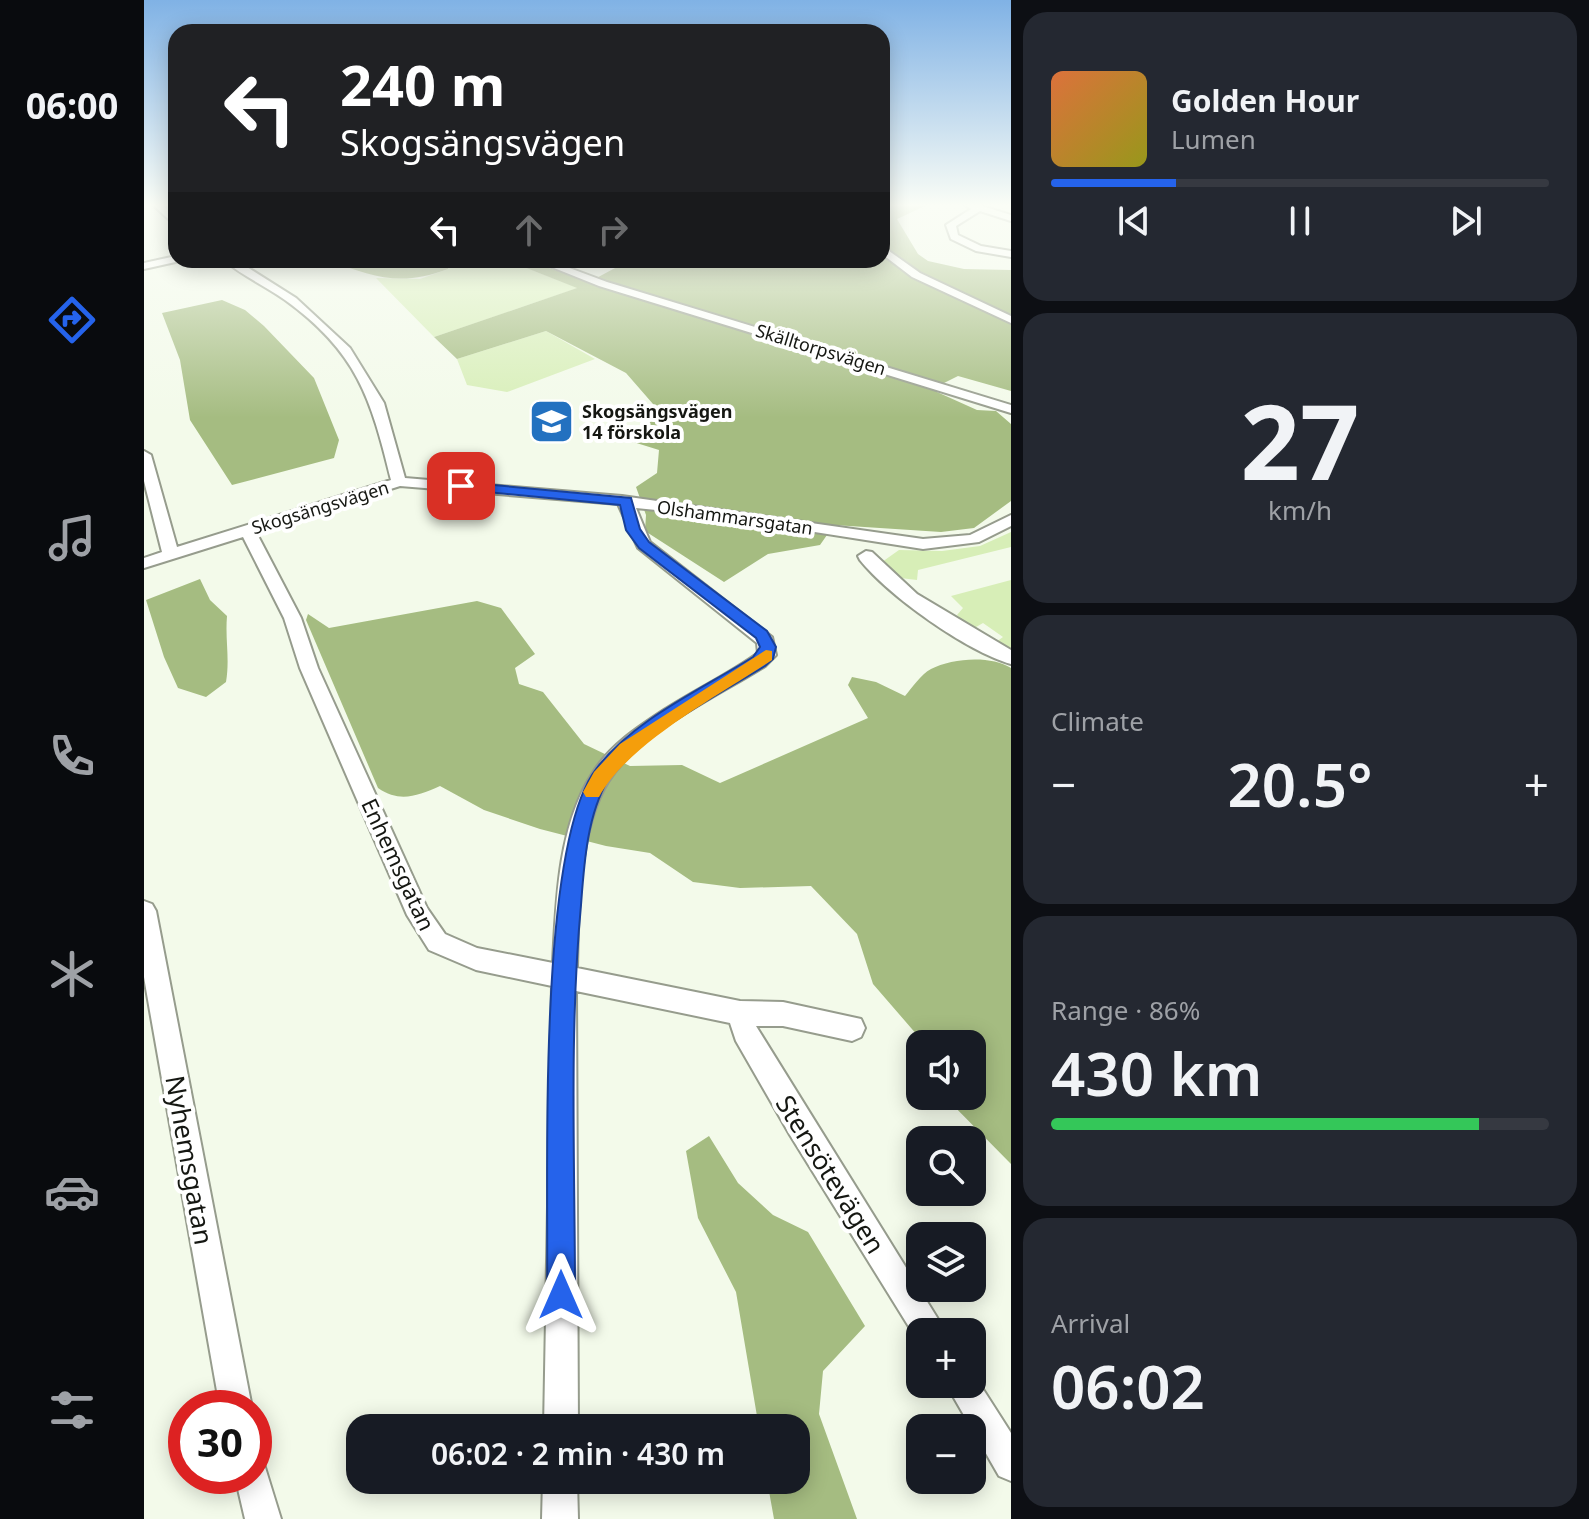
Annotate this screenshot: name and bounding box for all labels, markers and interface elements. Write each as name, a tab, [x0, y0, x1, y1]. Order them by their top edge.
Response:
text: 240 m	[340, 46, 505, 122]
icon: left	[208, 56, 312, 160]
text: Golden Hour	[1171, 80, 1359, 121]
text: 06:00	[26, 81, 118, 130]
text: Skogsängsvägen	[340, 118, 625, 167]
text: Lumen	[1171, 121, 1256, 157]
icon: previous	[1112, 199, 1156, 243]
icon: pause	[1278, 199, 1322, 243]
icon: next	[1444, 199, 1488, 243]
icon: left	[423, 208, 467, 252]
icon: ahead	[507, 208, 551, 252]
icon: right	[591, 208, 635, 252]
icon: directions	[44, 292, 100, 348]
street label: Skälltorpsvägen	[753, 318, 889, 380]
text: 27	[1241, 369, 1359, 510]
school or university icon: Skogsängsvägen 14 förskola	[527, 397, 575, 445]
place label: Skogsängsvägen 14 förskola	[582, 399, 733, 444]
pin	[427, 452, 495, 520]
icon: arrive	[439, 464, 483, 508]
street label: Skogsängsvägen	[248, 475, 392, 539]
text: km/h	[1268, 492, 1332, 528]
street label: Olshammarsgatan	[655, 494, 815, 540]
icon: music	[44, 510, 100, 566]
text: Climate	[1051, 703, 1144, 739]
icon: phone	[44, 728, 100, 784]
text: 20.5°	[1227, 743, 1373, 825]
text: −	[1051, 754, 1076, 814]
text: +	[1524, 754, 1549, 814]
street label: Enhemsgatan	[355, 793, 443, 935]
icon: climate	[44, 946, 100, 1002]
text: Range · 86%	[1051, 992, 1200, 1028]
map controls	[906, 1030, 986, 1494]
button: sound	[906, 1030, 986, 1110]
text: 430 km	[1051, 1032, 1262, 1114]
street label: Nyhemsgatan	[157, 1073, 223, 1247]
street label: Stensötevägen	[768, 1088, 894, 1260]
button: search	[906, 1126, 986, 1206]
icon: car	[44, 1164, 100, 1220]
button: layers	[906, 1222, 986, 1302]
position arrow	[519, 1253, 603, 1337]
text: Arrival	[1051, 1305, 1130, 1341]
button: +	[906, 1318, 986, 1398]
text: 06:02	[1051, 1345, 1205, 1427]
icon: filters	[44, 1382, 100, 1438]
speed limit sign: 30	[168, 1390, 272, 1494]
button: −	[906, 1414, 986, 1494]
text: 06:02 · 2 min · 430 m	[431, 1433, 725, 1474]

